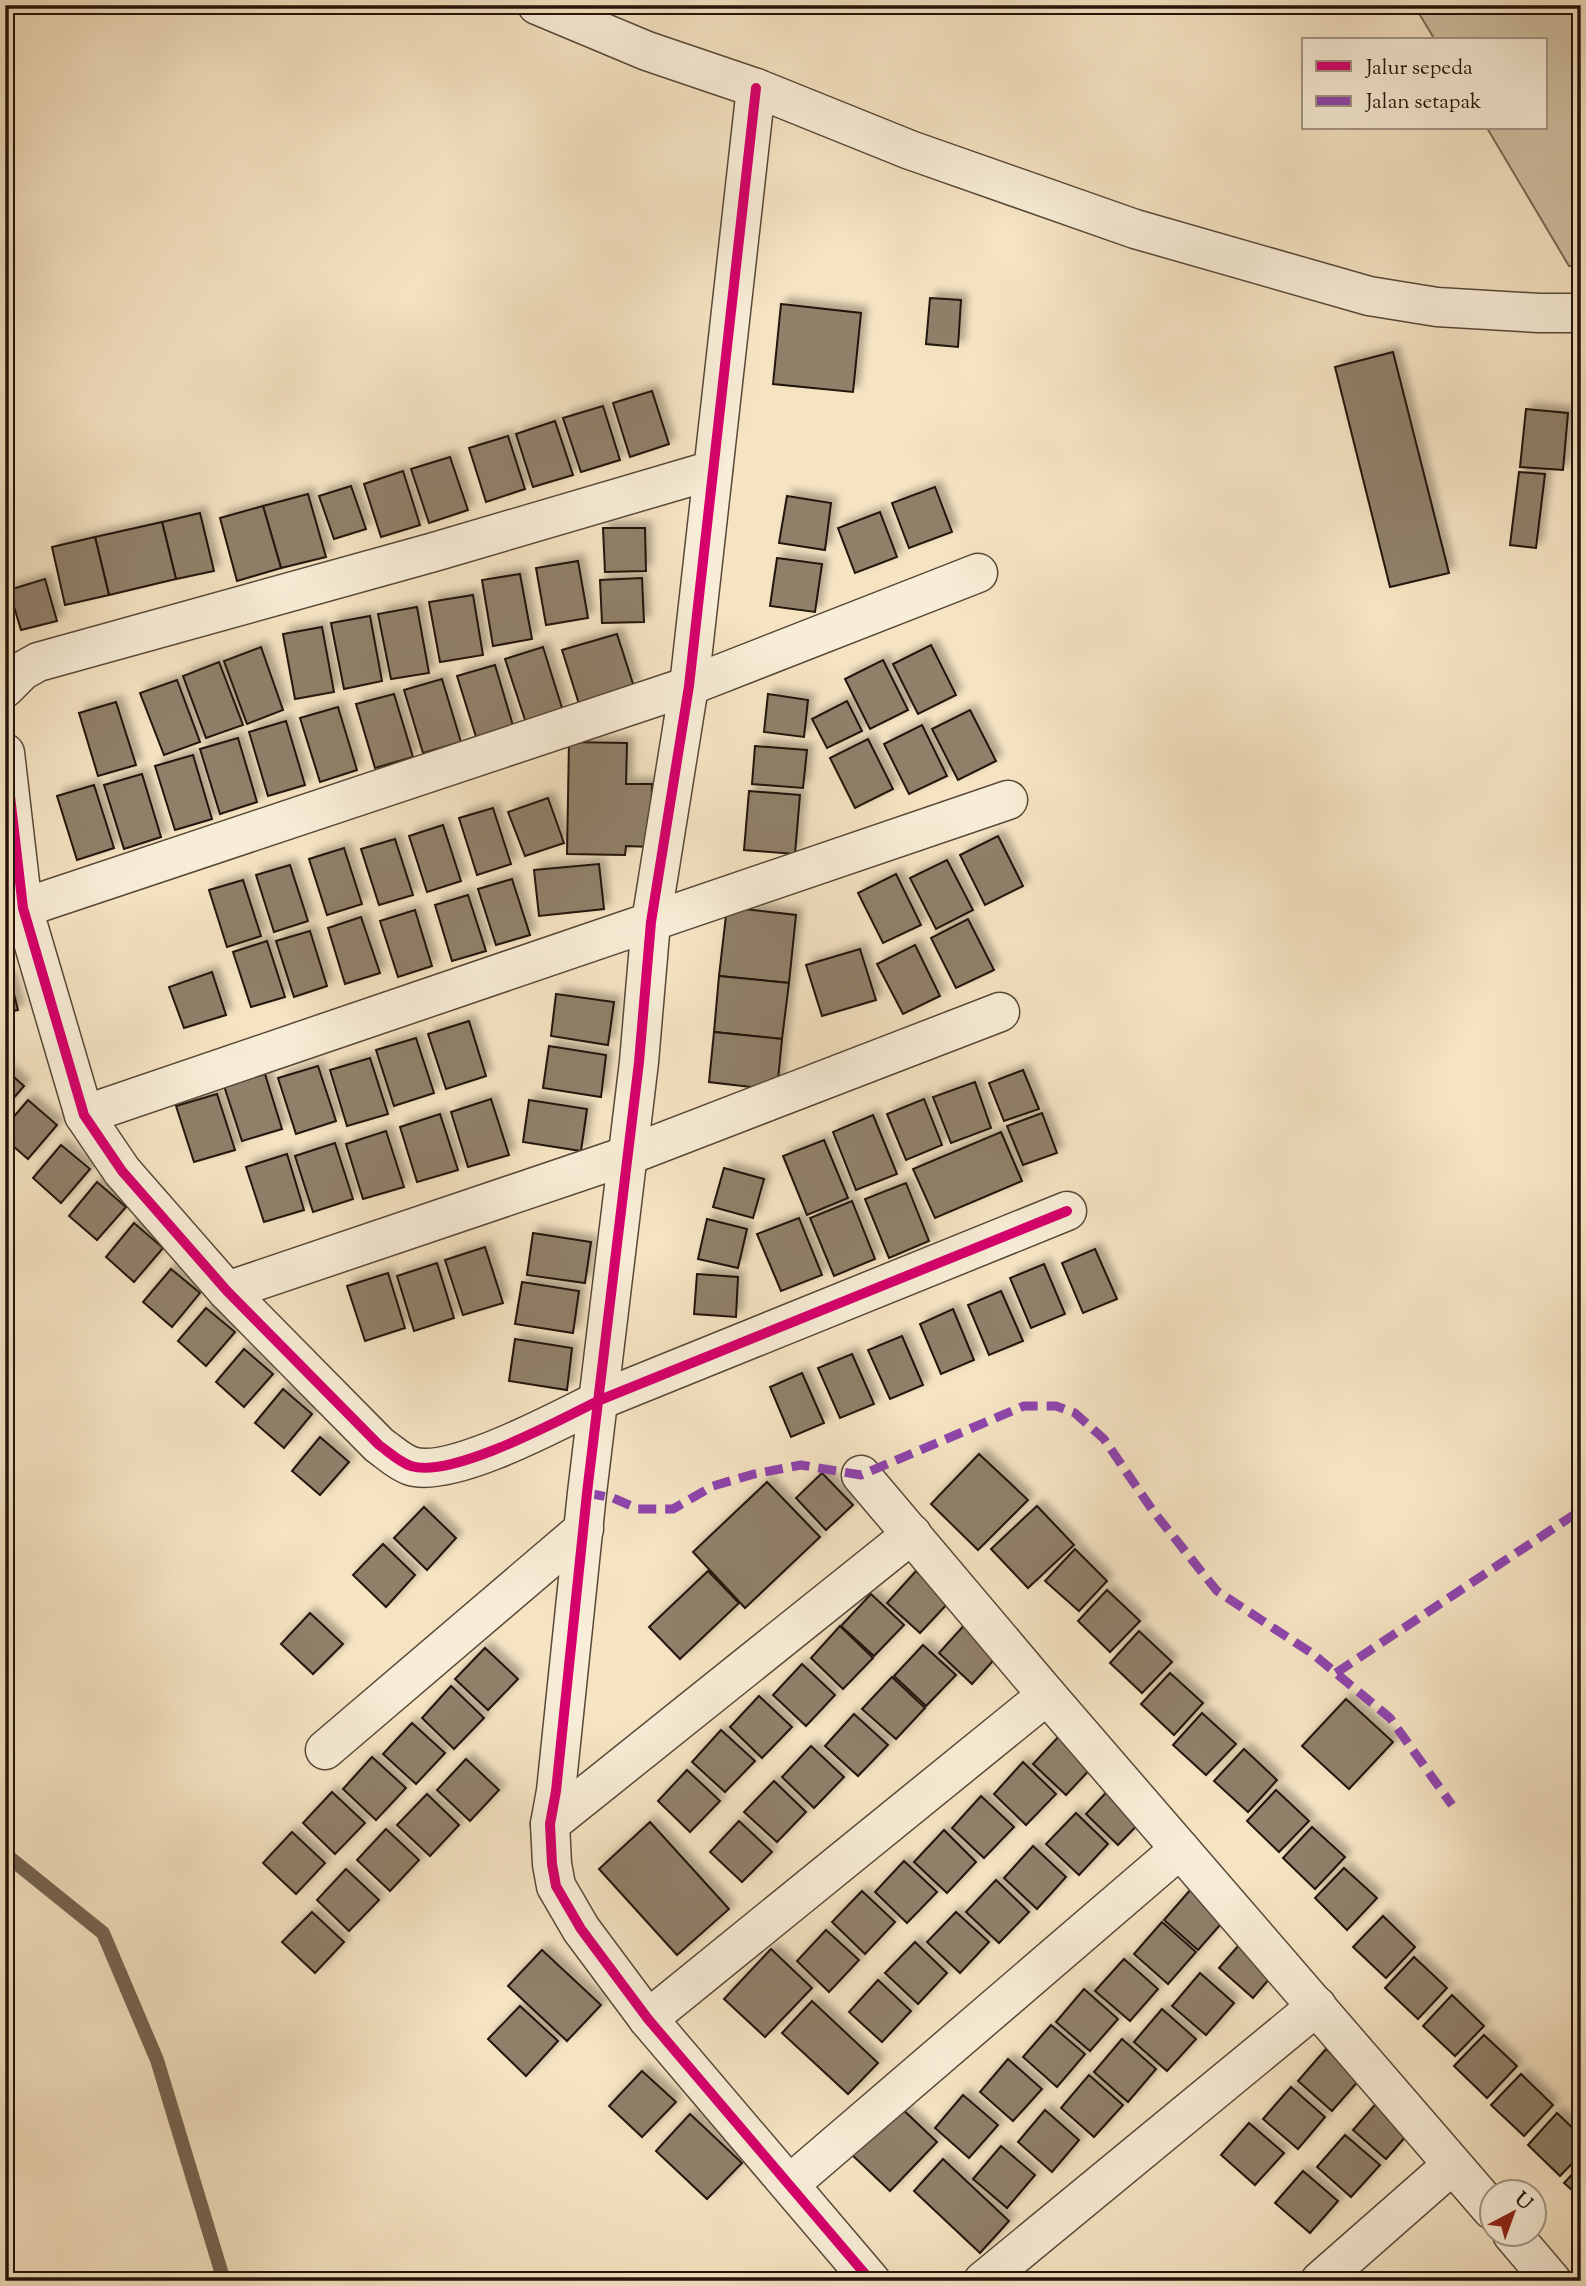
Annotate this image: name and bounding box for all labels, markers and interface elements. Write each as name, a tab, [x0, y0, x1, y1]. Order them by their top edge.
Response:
legend	[1302, 38, 1548, 130]
text: Jalur sepeda	[1365, 54, 1473, 84]
text: Jalan setapak	[1365, 88, 1482, 118]
north arrow	[1478, 2178, 1548, 2248]
text: U	[1508, 2187, 1538, 2218]

